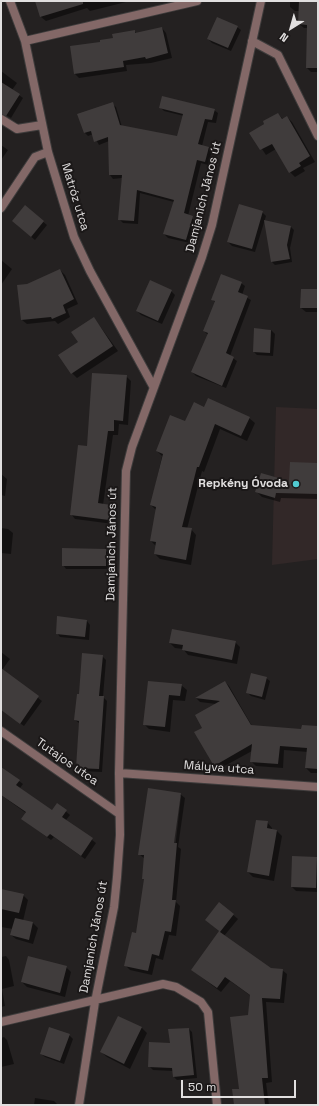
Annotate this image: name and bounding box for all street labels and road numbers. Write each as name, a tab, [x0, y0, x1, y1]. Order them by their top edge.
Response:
street label: Damjanich János út	[183, 140, 225, 254]
street label: Matróz utca	[58, 161, 92, 233]
street label: Damjanich János út	[104, 487, 120, 601]
street label: Tutajos utca	[33, 735, 101, 789]
street label: Mályva utca	[183, 758, 255, 778]
street label: Damjanich János út	[77, 880, 111, 994]

